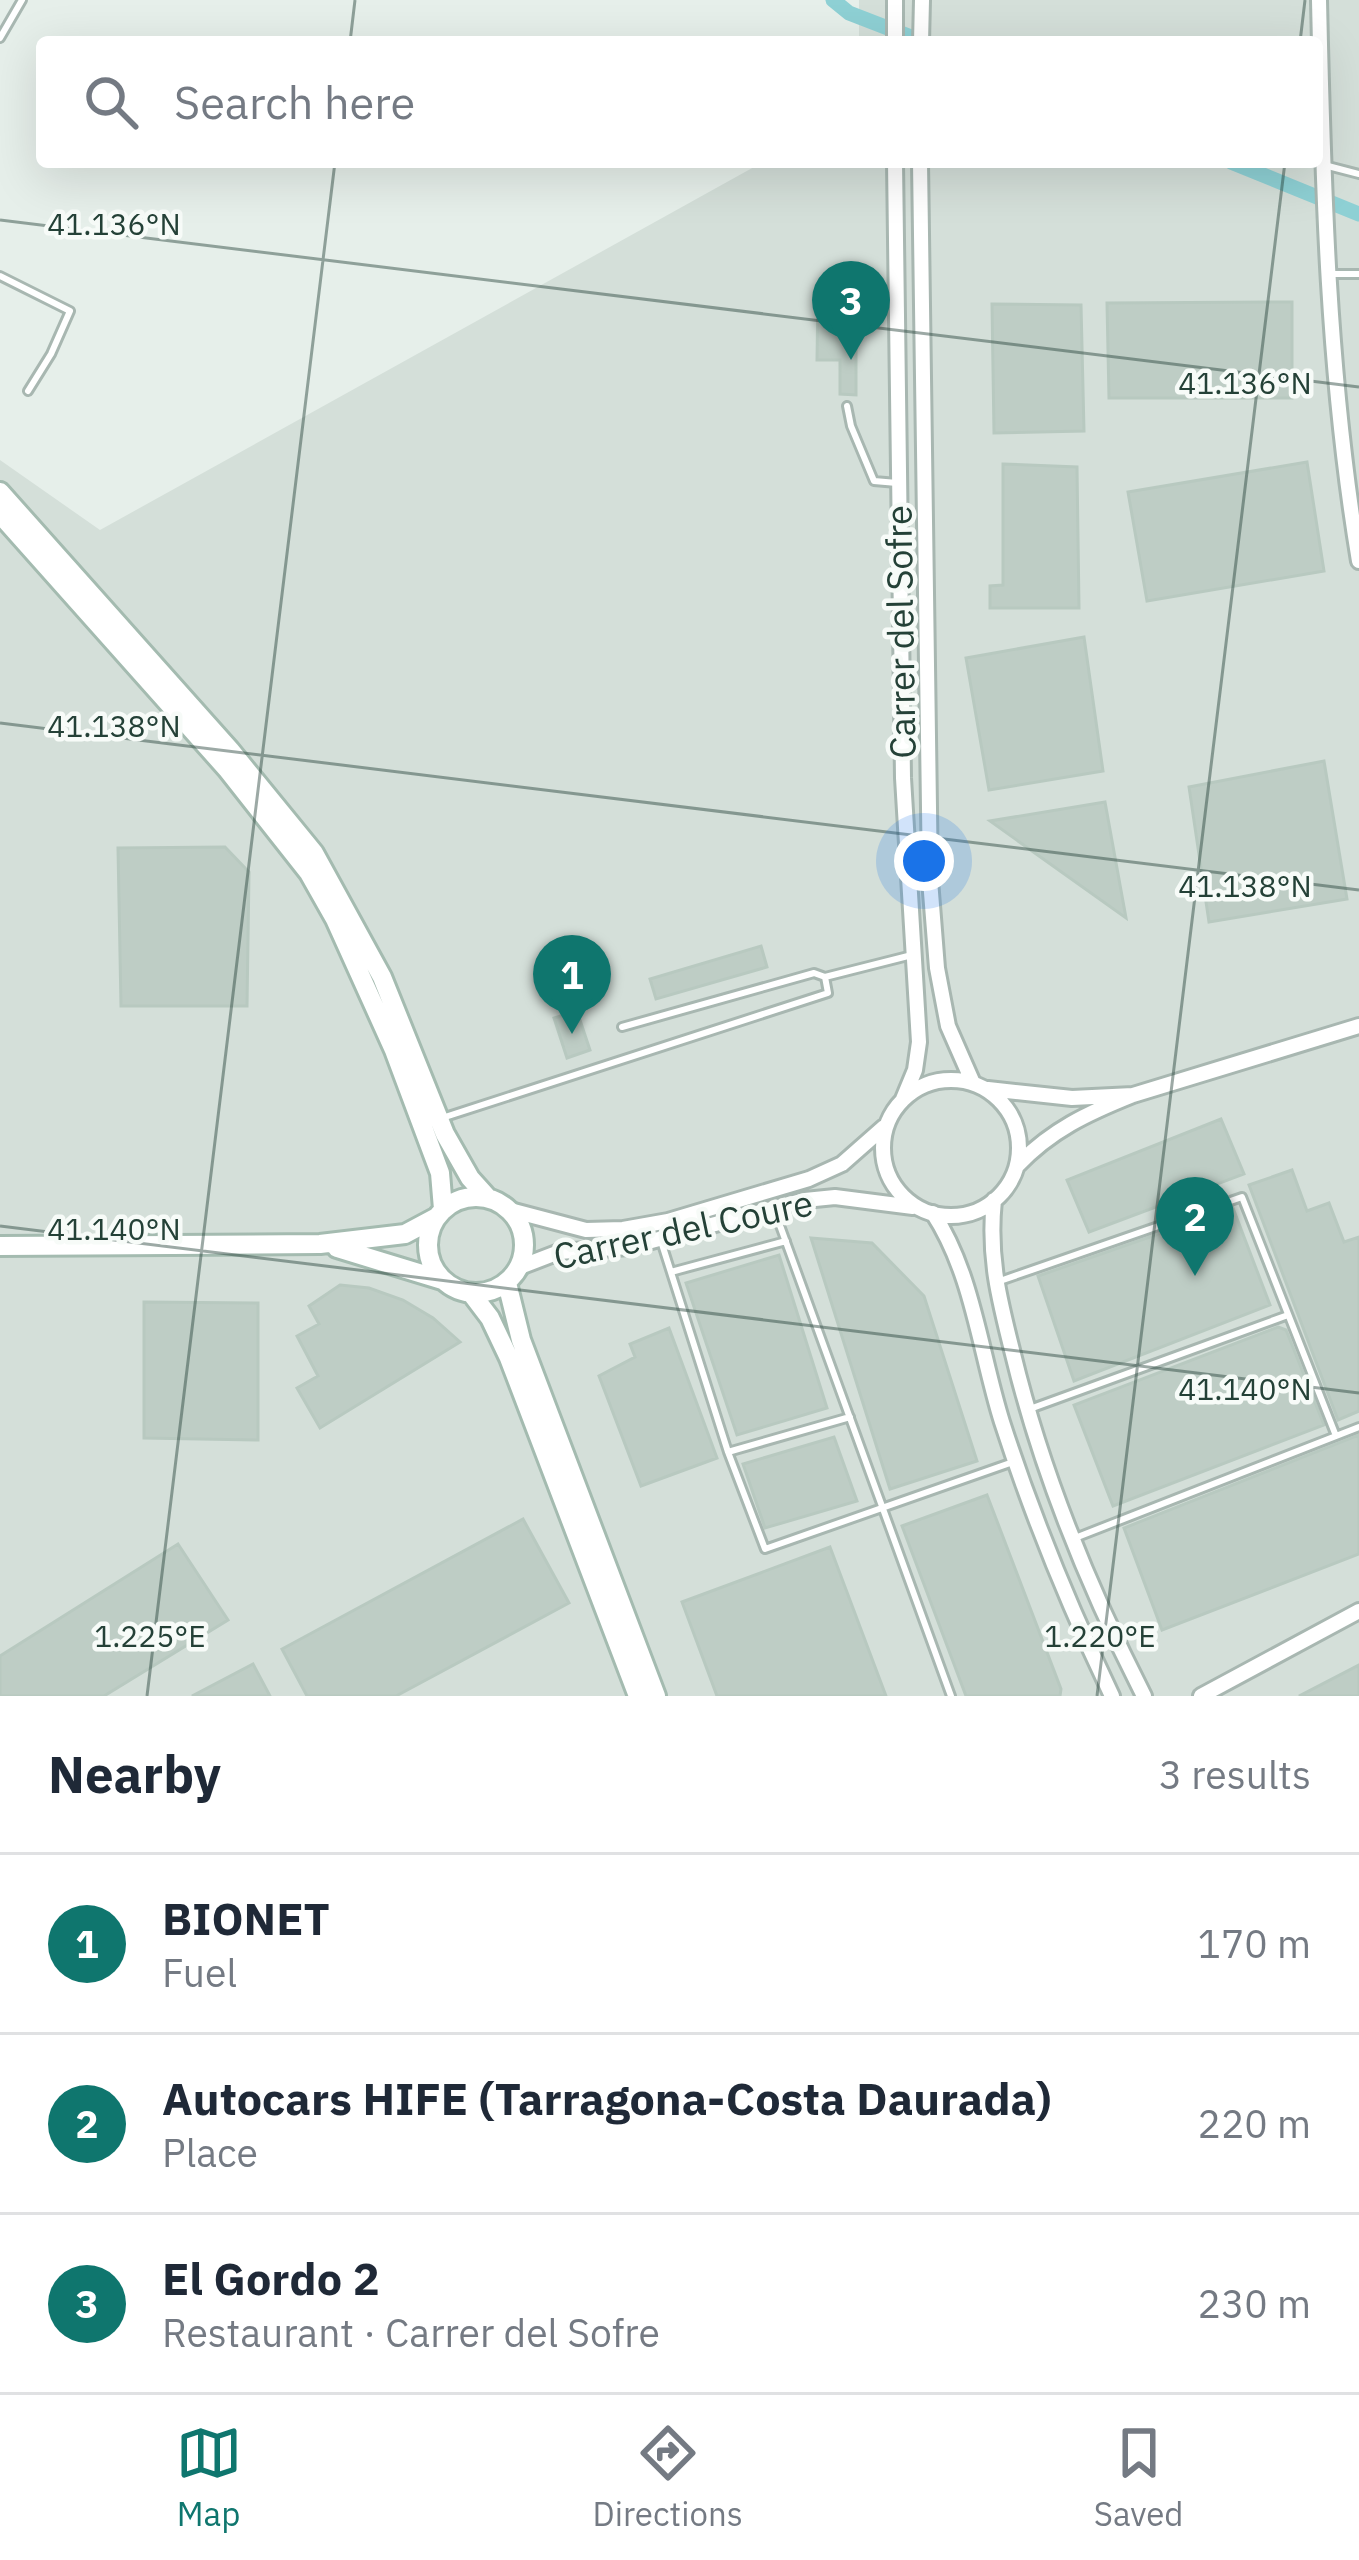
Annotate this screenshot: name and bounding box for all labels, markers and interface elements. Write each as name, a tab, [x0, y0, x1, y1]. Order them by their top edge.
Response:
search box	[36, 36, 1323, 168]
icon: search	[78, 69, 144, 135]
text: Search here	[174, 73, 415, 131]
text: 41.136°N	[47, 204, 181, 243]
pin: 3	[812, 261, 890, 360]
text: 41.136°N	[1178, 363, 1312, 402]
street label: Carrer del Sofre	[874, 505, 926, 759]
text: 41.138°N	[47, 706, 181, 745]
your location	[894, 831, 954, 891]
text: 41.138°N	[1178, 866, 1312, 905]
pin: 1	[533, 935, 611, 1034]
pin: 2	[1156, 1177, 1234, 1276]
street label: Carrer del Coure	[549, 1179, 817, 1279]
text: 41.140°N	[47, 1209, 181, 1248]
text: 41.140°N	[1178, 1369, 1312, 1408]
text: 1.225°E	[94, 1616, 206, 1655]
text: 1.220°E	[1044, 1616, 1156, 1655]
text: Nearby	[48, 1741, 221, 1807]
text: 3 results	[1159, 1749, 1311, 1800]
text: BIONET	[162, 1889, 330, 1947]
text: 1	[75, 1918, 99, 1969]
text: 170 m	[1198, 1918, 1311, 1969]
text: Fuel	[162, 1947, 237, 1998]
text: Autocars HIFE (Tarragona-Costa Daurada)	[162, 2069, 1051, 2127]
text: 2	[75, 2098, 99, 2149]
text: 220 m	[1198, 2098, 1311, 2149]
text: Place	[162, 2127, 258, 2178]
text: El Gordo 2	[162, 2249, 380, 2307]
text: 3	[75, 2278, 99, 2329]
text: 230 m	[1198, 2278, 1311, 2329]
text: Restaurant · Carrer del Sofre	[162, 2307, 660, 2358]
tab: Map	[176, 2420, 242, 2535]
tab: Directions	[593, 2420, 743, 2535]
tab: Saved	[1094, 2420, 1183, 2535]

